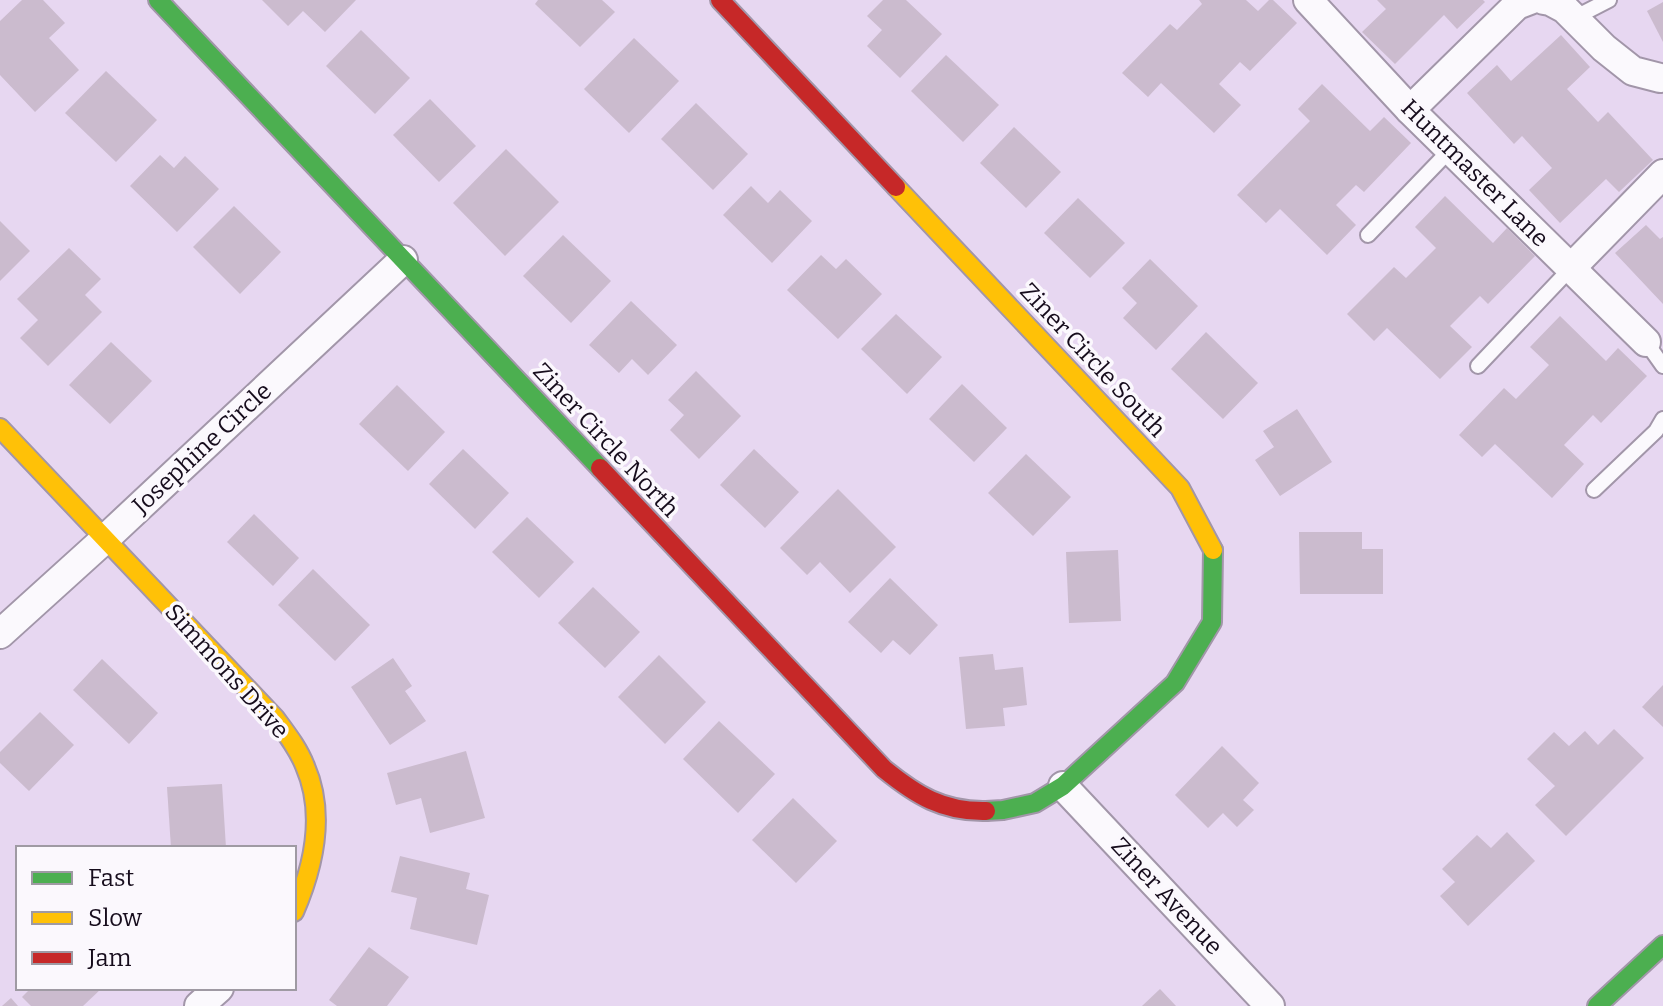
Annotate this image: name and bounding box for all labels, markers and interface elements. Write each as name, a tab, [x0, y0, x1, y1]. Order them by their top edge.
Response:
street label: Huntmaster Lane	[1396, 94, 1554, 252]
street label: Ziner Circle South	[1014, 277, 1172, 443]
street label: Ziner Circle North	[527, 357, 685, 523]
street label: Josephine Circle	[126, 377, 277, 520]
street label: Simmons Drive	[159, 598, 295, 744]
street label: Ziner Avenue	[1106, 832, 1228, 960]
legend	[16, 846, 296, 990]
text: Fast	[88, 864, 134, 892]
text: Slow	[88, 904, 143, 932]
text: Jam	[87, 944, 132, 972]

